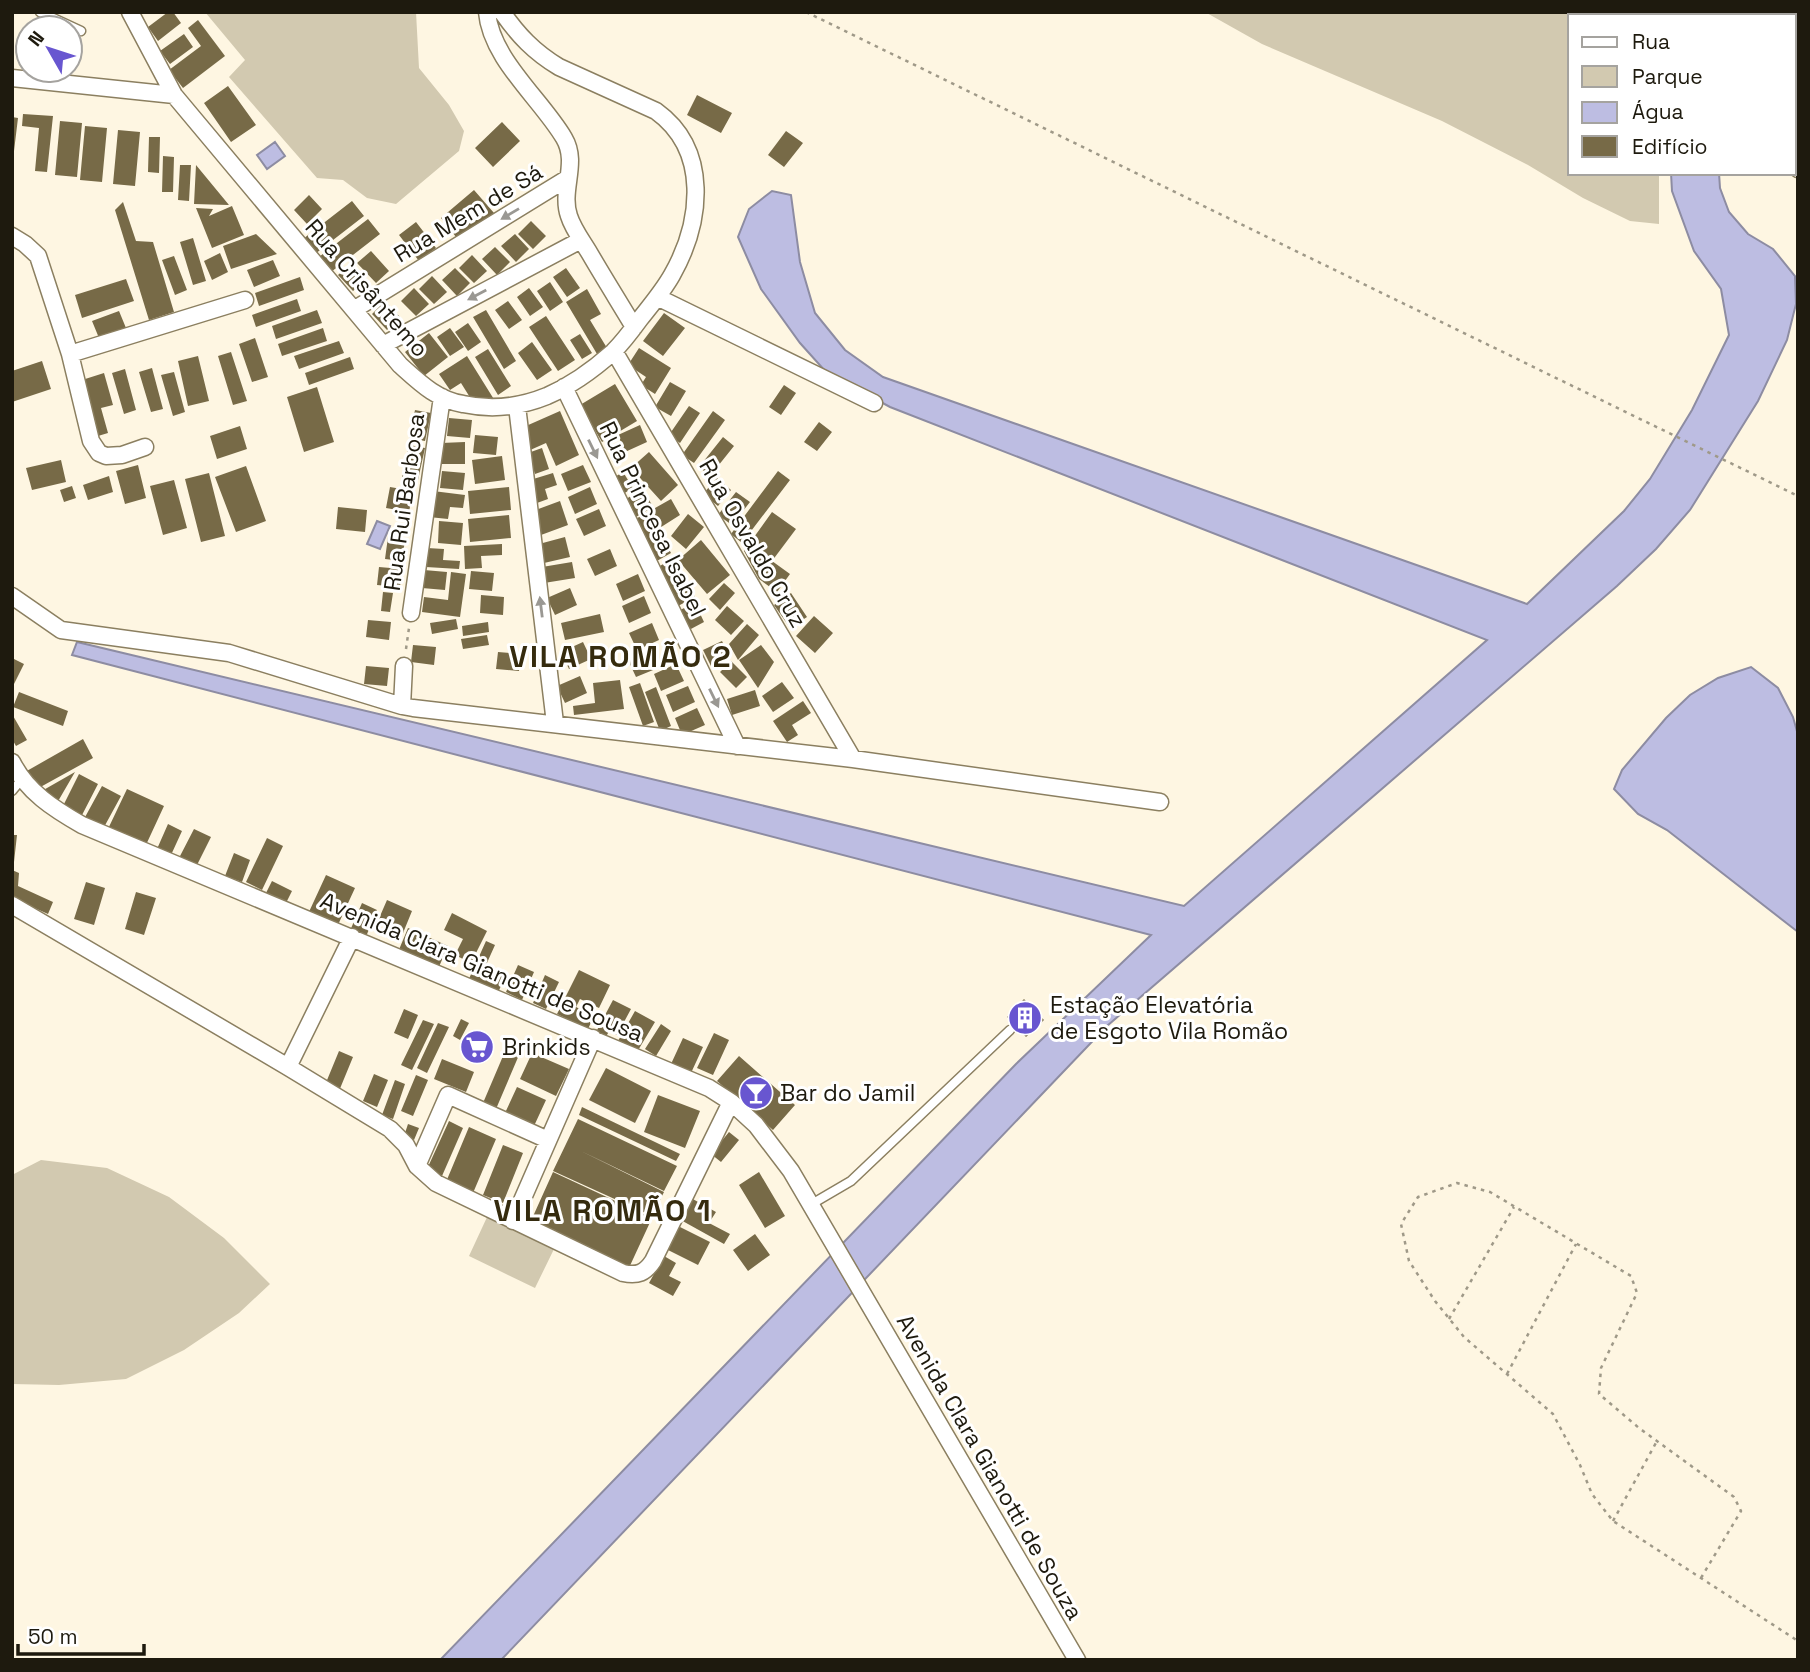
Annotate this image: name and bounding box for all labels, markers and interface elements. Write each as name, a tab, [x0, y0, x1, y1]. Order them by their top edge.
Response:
north arrow	[14, 14, 84, 84]
legend	[1568, 14, 1796, 175]
text: N	[22, 26, 50, 51]
text: Rua	[1632, 28, 1670, 55]
text: Parque	[1632, 63, 1703, 90]
text: Água	[1632, 98, 1684, 125]
text: Edifício	[1632, 133, 1708, 160]
street label: Rua Mem de Sá	[388, 157, 548, 269]
one-way arrow	[501, 208, 520, 220]
street label: Rua Crisântemo	[299, 213, 435, 363]
one-way arrow	[467, 288, 487, 300]
street label: Rua Rui Barbosa	[377, 411, 431, 593]
street label: Rua Princesa Isabel	[593, 417, 713, 621]
one-way arrow	[588, 439, 599, 459]
street label: Rua Osvaldo Cruz	[692, 453, 814, 633]
one-way arrow	[535, 596, 546, 618]
district label: VILA ROMÃO 2	[509, 637, 733, 676]
one-way arrow	[708, 687, 719, 708]
street label: Avenida Clara Gianotti de Sousa	[316, 885, 648, 1049]
place label: Estação Elevatória de Esgoto Vila Romão	[1050, 990, 1288, 1046]
building icon: Estação Elevatória de Esgoto Vila Romão	[1006, 999, 1044, 1037]
supermarket icon: Brinkids	[458, 1028, 496, 1066]
place label: Brinkids	[502, 1032, 591, 1062]
bar icon: Bar do Jamil	[737, 1074, 775, 1112]
place label: Bar do Jamil	[780, 1078, 915, 1108]
district label: VILA ROMÃO 1	[494, 1191, 713, 1230]
street label: Avenida Clara Gianotti de Souza	[890, 1309, 1090, 1625]
scale bar	[18, 1612, 144, 1656]
text: 50 m	[28, 1623, 78, 1650]

